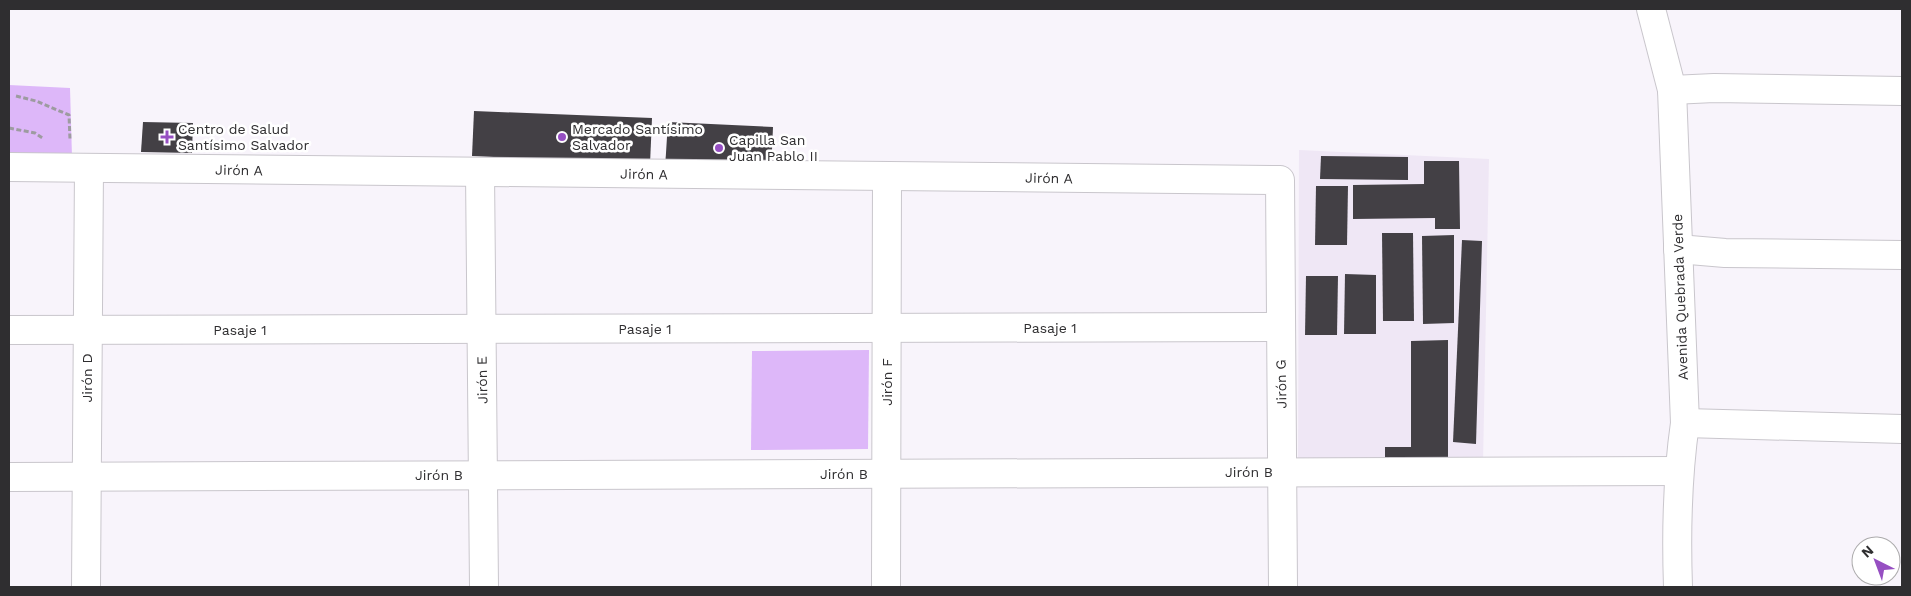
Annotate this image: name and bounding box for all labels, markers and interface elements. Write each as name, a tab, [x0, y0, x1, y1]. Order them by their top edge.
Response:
place label: Centro de Salud Santísimo Salvador	[178, 121, 309, 153]
place label: Mercado Santísimo Salvador	[572, 121, 703, 153]
marker: Centro de Salud Santísimo Salvador	[160, 130, 174, 144]
marker: Mercado Santísimo Salvador	[556, 131, 568, 143]
place label: Capilla San Juan Pablo II	[729, 132, 818, 164]
marker: Capilla San Juan Pablo II	[713, 142, 725, 154]
street label: Jirón A	[215, 162, 263, 178]
street label: Jirón A	[620, 166, 668, 182]
street label: Jirón A	[1025, 170, 1073, 186]
street label: Avenida Quebrada Verde	[1669, 213, 1691, 381]
street label: Pasaje 1	[1023, 320, 1077, 336]
street label: Pasaje 1	[618, 321, 672, 337]
street label: Pasaje 1	[213, 322, 267, 338]
street label: Jirón D	[79, 354, 95, 403]
street label: Jirón E	[474, 356, 490, 404]
street label: Jirón F	[879, 358, 895, 406]
street label: Jirón G	[1273, 359, 1289, 409]
street label: Jirón B	[1225, 464, 1273, 480]
street label: Jirón B	[820, 466, 868, 482]
street label: Jirón B	[415, 467, 463, 483]
north arrow	[1851, 536, 1901, 586]
text: N	[1858, 542, 1877, 561]

